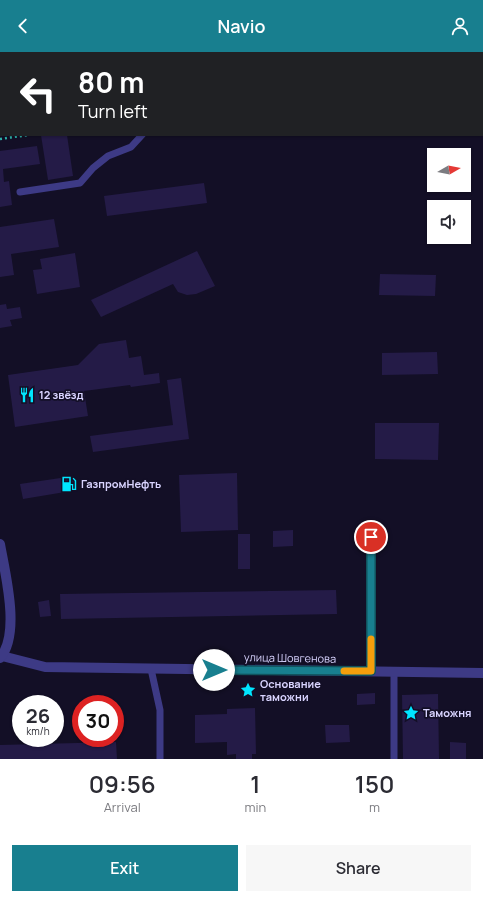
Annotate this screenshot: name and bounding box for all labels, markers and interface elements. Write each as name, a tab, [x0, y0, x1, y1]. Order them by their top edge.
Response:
text: Navio	[217, 14, 266, 38]
icon: back	[12, 15, 34, 37]
icon: person	[449, 15, 471, 37]
text: 80 m	[78, 63, 144, 101]
icon: left	[12, 68, 64, 120]
text: Turn left	[78, 99, 148, 123]
north arrow	[427, 148, 471, 192]
map controls	[427, 148, 471, 244]
button: sound	[427, 200, 471, 244]
restaurant icon: 12 звёзд	[18, 386, 36, 404]
place label: 12 звёзд	[39, 387, 84, 402]
fuel station icon: ГазпромНефть	[60, 475, 78, 493]
place label: ГазпромНефть	[81, 476, 161, 491]
pin	[354, 520, 388, 554]
icon: arrive	[360, 526, 382, 548]
position arrow	[193, 649, 235, 691]
street label: улица Шовгенова	[244, 649, 336, 666]
place label: Основание таможни	[260, 676, 321, 704]
place icon: Основание таможни	[239, 681, 257, 699]
speed limit sign: 30	[72, 695, 124, 747]
text: 26	[26, 702, 50, 729]
place icon: Таможня	[402, 704, 420, 722]
place label: Таможня	[423, 705, 472, 720]
text: km/h	[26, 724, 50, 738]
text: 09:56	[89, 767, 156, 800]
text: 1	[250, 767, 260, 800]
text: 150	[355, 767, 394, 800]
text: Arrival	[104, 798, 141, 816]
text: min	[244, 798, 266, 816]
text: m	[369, 798, 380, 816]
button: Exit	[12, 845, 238, 891]
button: Share	[246, 845, 471, 891]

